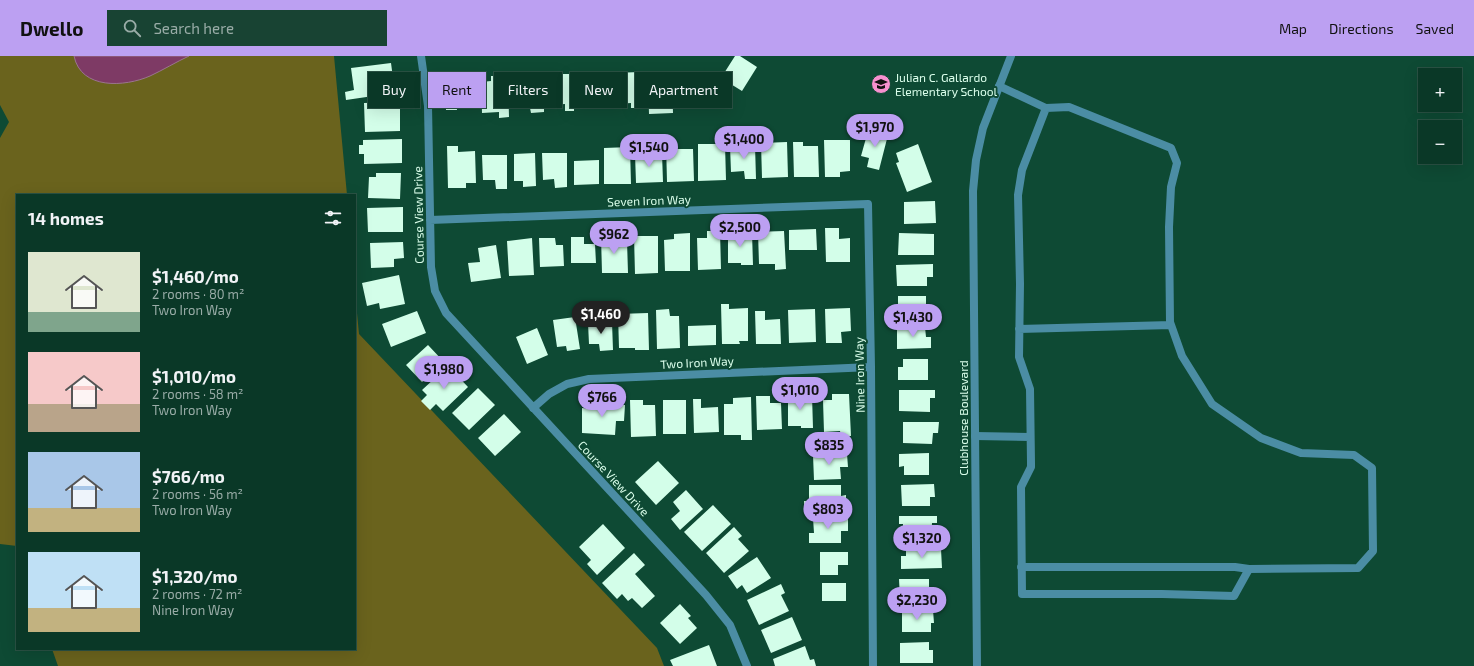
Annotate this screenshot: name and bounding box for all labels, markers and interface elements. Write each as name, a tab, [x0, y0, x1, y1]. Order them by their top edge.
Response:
search box	[107, 10, 387, 46]
text: Dwello	[20, 17, 83, 40]
icon: search	[121, 17, 143, 39]
text: Search here	[153, 19, 234, 37]
text: Map	[1279, 20, 1307, 37]
text: Directions	[1329, 20, 1394, 37]
text: Saved	[1416, 20, 1454, 37]
map controls	[1418, 68, 1462, 164]
button: +	[1418, 68, 1462, 112]
place label: Julian C. Gallardo Elementary School	[895, 70, 998, 98]
chip: Buy	[368, 72, 420, 108]
chip: Rent	[428, 72, 486, 108]
chip: Filters	[494, 72, 562, 108]
chip: New	[570, 72, 627, 108]
chip: Apartment	[635, 72, 732, 108]
school or university icon: Julian C. Gallardo Elementary School	[870, 73, 892, 95]
pin: $1,970	[842, 114, 908, 148]
text: $1,970	[855, 119, 895, 135]
button: −	[1418, 120, 1462, 164]
pin: $1,400	[711, 126, 777, 160]
text: $1,400	[724, 131, 764, 147]
pin: $1,540	[616, 134, 682, 168]
text: $1,540	[629, 139, 669, 155]
street label: Course View Drive	[410, 166, 426, 264]
street label: Seven Iron Way	[607, 192, 692, 208]
icon: filters	[322, 207, 344, 229]
text: 14 homes	[28, 208, 104, 228]
pin: $2,500	[707, 214, 773, 248]
text: $2,500	[719, 219, 761, 235]
pin: $962	[590, 221, 638, 255]
text: $962	[599, 226, 629, 242]
text: $1,460/mo	[152, 266, 239, 286]
icon: home	[60, 268, 108, 316]
text: 2 rooms · 80 m²	[152, 286, 244, 302]
pin: $1,460	[568, 301, 634, 335]
text: Two Iron Way	[152, 302, 232, 318]
pin: $1,430	[880, 304, 946, 338]
text: $1,460	[581, 306, 621, 322]
text: $1,430	[893, 309, 933, 325]
street label: Nine Iron Way	[851, 336, 867, 413]
street label: Two Iron Way	[660, 353, 735, 371]
pin: $1,980	[411, 356, 477, 390]
street label: Clubhouse Boulevard	[956, 360, 970, 476]
text: $1,980	[424, 361, 464, 377]
text: $1,010/mo	[152, 366, 236, 386]
icon: home	[60, 368, 108, 416]
pin: $1,010	[767, 377, 833, 411]
text: $1,010	[781, 382, 819, 398]
pin: $766	[578, 384, 626, 418]
text: 2 rooms · 58 m²	[152, 386, 243, 402]
text: $766	[587, 389, 617, 405]
text: Two Iron Way	[152, 402, 232, 418]
pin: $835	[805, 432, 853, 466]
street label: Course View Drive	[576, 437, 652, 519]
text: $835	[814, 437, 844, 453]
text: $766/mo	[152, 466, 225, 486]
icon: home	[60, 468, 108, 516]
text: 2 rooms · 56 m²	[152, 486, 243, 502]
pin: $803	[804, 496, 852, 530]
text: $803	[812, 501, 844, 517]
text: Two Iron Way	[152, 502, 232, 518]
pin: $1,320	[889, 525, 955, 559]
text: $1,320	[902, 530, 942, 546]
text: $1,320/mo	[152, 566, 237, 586]
icon: home	[60, 568, 108, 616]
text: 2 rooms · 72 m²	[152, 586, 243, 602]
pin: $2,230	[884, 587, 950, 621]
text: $2,230	[896, 592, 938, 608]
text: Nine Iron Way	[152, 602, 234, 618]

